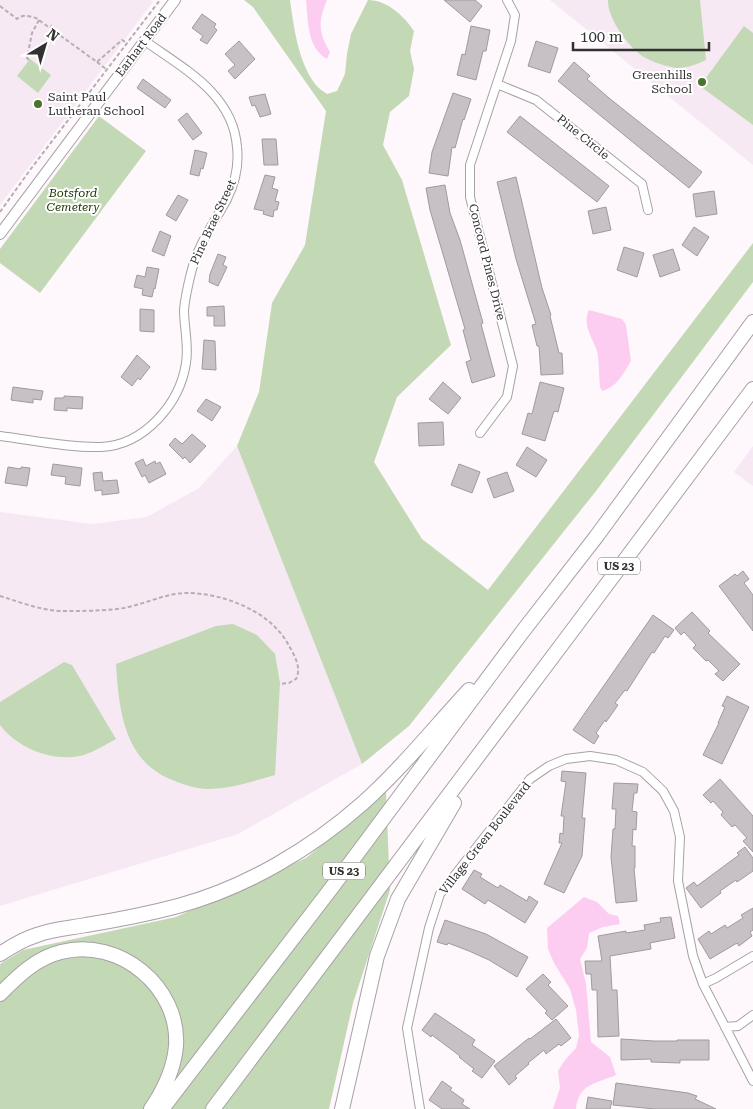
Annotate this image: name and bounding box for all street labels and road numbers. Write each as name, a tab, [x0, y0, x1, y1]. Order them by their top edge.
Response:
street label: Earhart Road	[113, 10, 170, 79]
street label: Pine Circle	[554, 112, 612, 163]
street label: Pine Brae Street	[187, 177, 239, 267]
street label: Concord Pines Drive	[466, 202, 508, 322]
road number: US 23	[598, 558, 640, 574]
street label: Village Green Boulevard	[437, 779, 534, 897]
road number: US 23	[323, 862, 365, 879]

